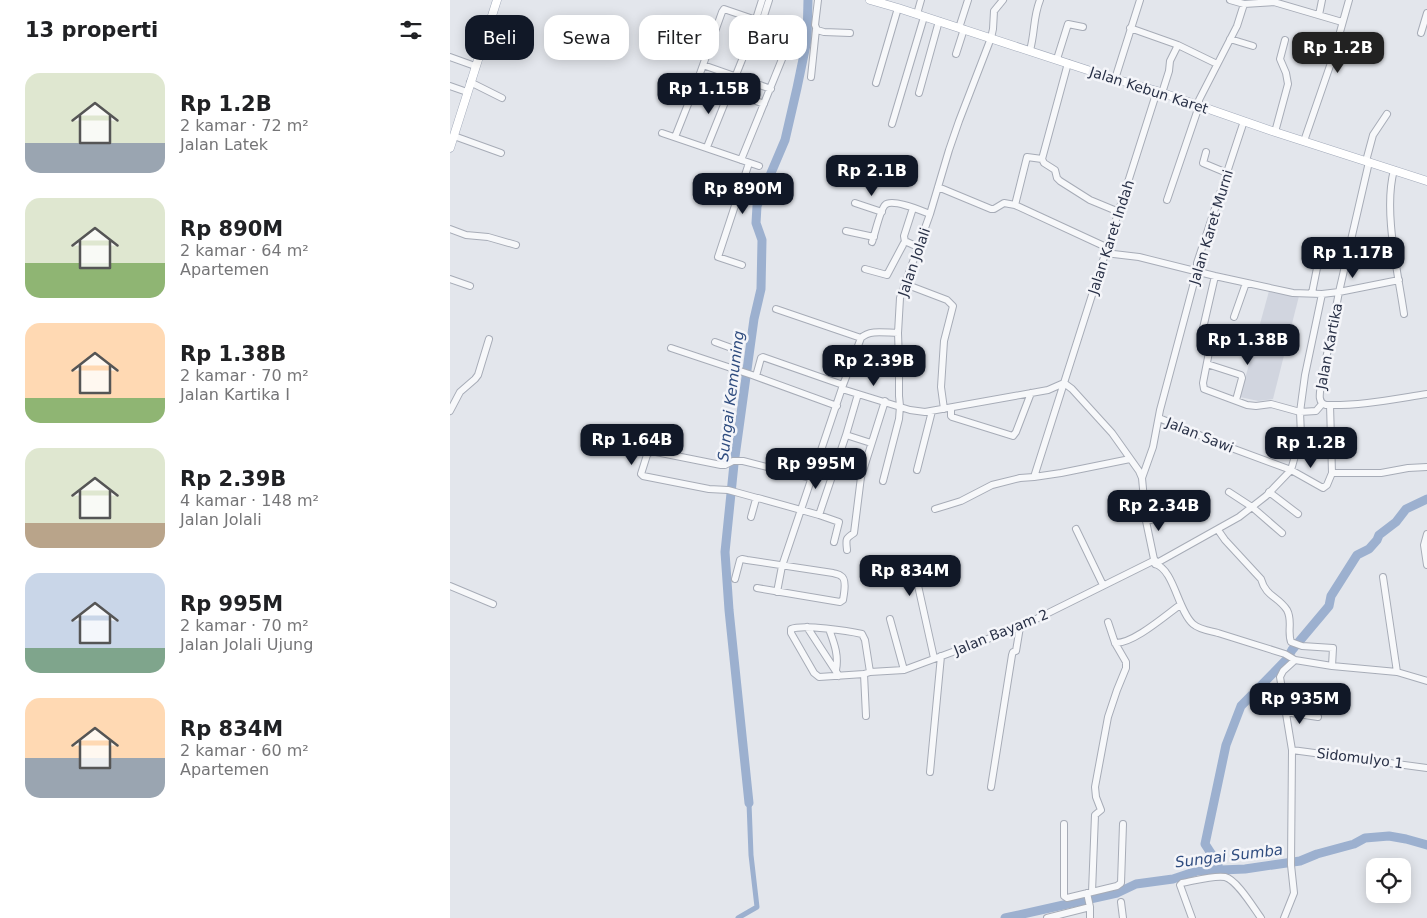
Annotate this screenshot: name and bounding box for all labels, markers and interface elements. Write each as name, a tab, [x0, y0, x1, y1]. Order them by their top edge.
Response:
chip: Beli	[465, 15, 534, 60]
chip: Sewa	[544, 15, 629, 60]
chip: Filter	[639, 15, 719, 60]
chip: Baru	[729, 15, 807, 60]
icon: filters	[397, 16, 425, 44]
text: 13 properti	[25, 18, 158, 42]
pin: Rp 1.2B	[1292, 32, 1384, 74]
text: Rp 1.2B	[1303, 38, 1373, 57]
street label: Jalan Kebun Karet	[1087, 63, 1211, 117]
pin: Rp 1.15B	[657, 72, 761, 115]
text: Rp 1.15B	[668, 79, 750, 98]
text: Rp 1.2B	[180, 92, 272, 116]
icon: home	[65, 93, 125, 153]
text: 2 kamar · 72 m²	[180, 116, 309, 135]
text: Jalan Latek	[180, 135, 268, 154]
pin: Rp 2.1B	[826, 154, 918, 197]
text: Rp 2.1B	[837, 161, 907, 180]
street label: Jalan Karet Murni	[1186, 168, 1236, 287]
pin: Rp 890M	[697, 172, 789, 215]
street label: Jalan Karet Indah	[1085, 178, 1137, 297]
text: Rp 890M	[704, 179, 782, 198]
text: Rp 890M	[180, 217, 283, 241]
icon: home	[65, 218, 125, 278]
street label: Jalan Jolali	[894, 226, 933, 299]
pin: Rp 1.17B	[1301, 236, 1405, 279]
text: 2 kamar · 64 m²	[180, 241, 309, 260]
text: Rp 1.17B	[1312, 243, 1394, 262]
text: Apartemen	[180, 260, 269, 279]
street label: Jalan Kartika	[1313, 301, 1345, 392]
pin: Rp 1.38B	[1196, 324, 1300, 366]
water label: Sungai Kemuning	[714, 330, 748, 462]
text: Rp 1.38B	[1207, 330, 1289, 349]
text: Rp 1.38B	[180, 342, 286, 366]
icon: home	[65, 343, 125, 403]
pin: Rp 2.39B	[822, 344, 926, 387]
text: Rp 2.39B	[833, 351, 915, 370]
text: 2 kamar · 70 m²	[180, 366, 309, 385]
text: Jalan Kartika I	[180, 385, 290, 404]
street label: Jalan Sawi	[1163, 414, 1236, 456]
pin: Rp 1.64B	[580, 424, 684, 466]
pin: Rp 1.2B	[1265, 426, 1357, 469]
text: Rp 1.64B	[591, 430, 673, 449]
text: Rp 1.2B	[1276, 433, 1346, 452]
pin: Rp 995M	[770, 448, 862, 490]
text: Rp 995M	[777, 454, 855, 473]
text: Rp 2.39B	[180, 467, 286, 491]
icon: home	[65, 468, 125, 528]
pin: Rp 2.34B	[1107, 490, 1211, 532]
text: 4 kamar · 148 m²	[180, 491, 319, 510]
text: Rp 2.34B	[1118, 496, 1200, 515]
text: Jalan Jolali	[180, 510, 262, 529]
pin: Rp 834M	[864, 554, 956, 597]
text: Rp 834M	[871, 561, 949, 580]
text: Rp 995M	[180, 592, 283, 616]
icon: home	[65, 593, 125, 653]
street label: Jalan Bayam 2	[950, 606, 1051, 659]
text: 2 kamar · 70 m²	[180, 616, 309, 635]
text: Jalan Jolali Ujung	[180, 635, 313, 654]
pin: Rp 935M	[1254, 682, 1346, 725]
text: Rp 935M	[1261, 689, 1339, 708]
text: Rp 834M	[180, 717, 283, 741]
icon: home	[65, 718, 125, 778]
text: 2 kamar · 60 m²	[180, 741, 309, 760]
street label: Sidomulyo 1	[1316, 745, 1404, 771]
text: Apartemen	[180, 760, 269, 779]
water label: Sungai Sumba	[1174, 840, 1284, 872]
map controls	[1366, 858, 1411, 903]
button: locate	[1366, 858, 1411, 903]

